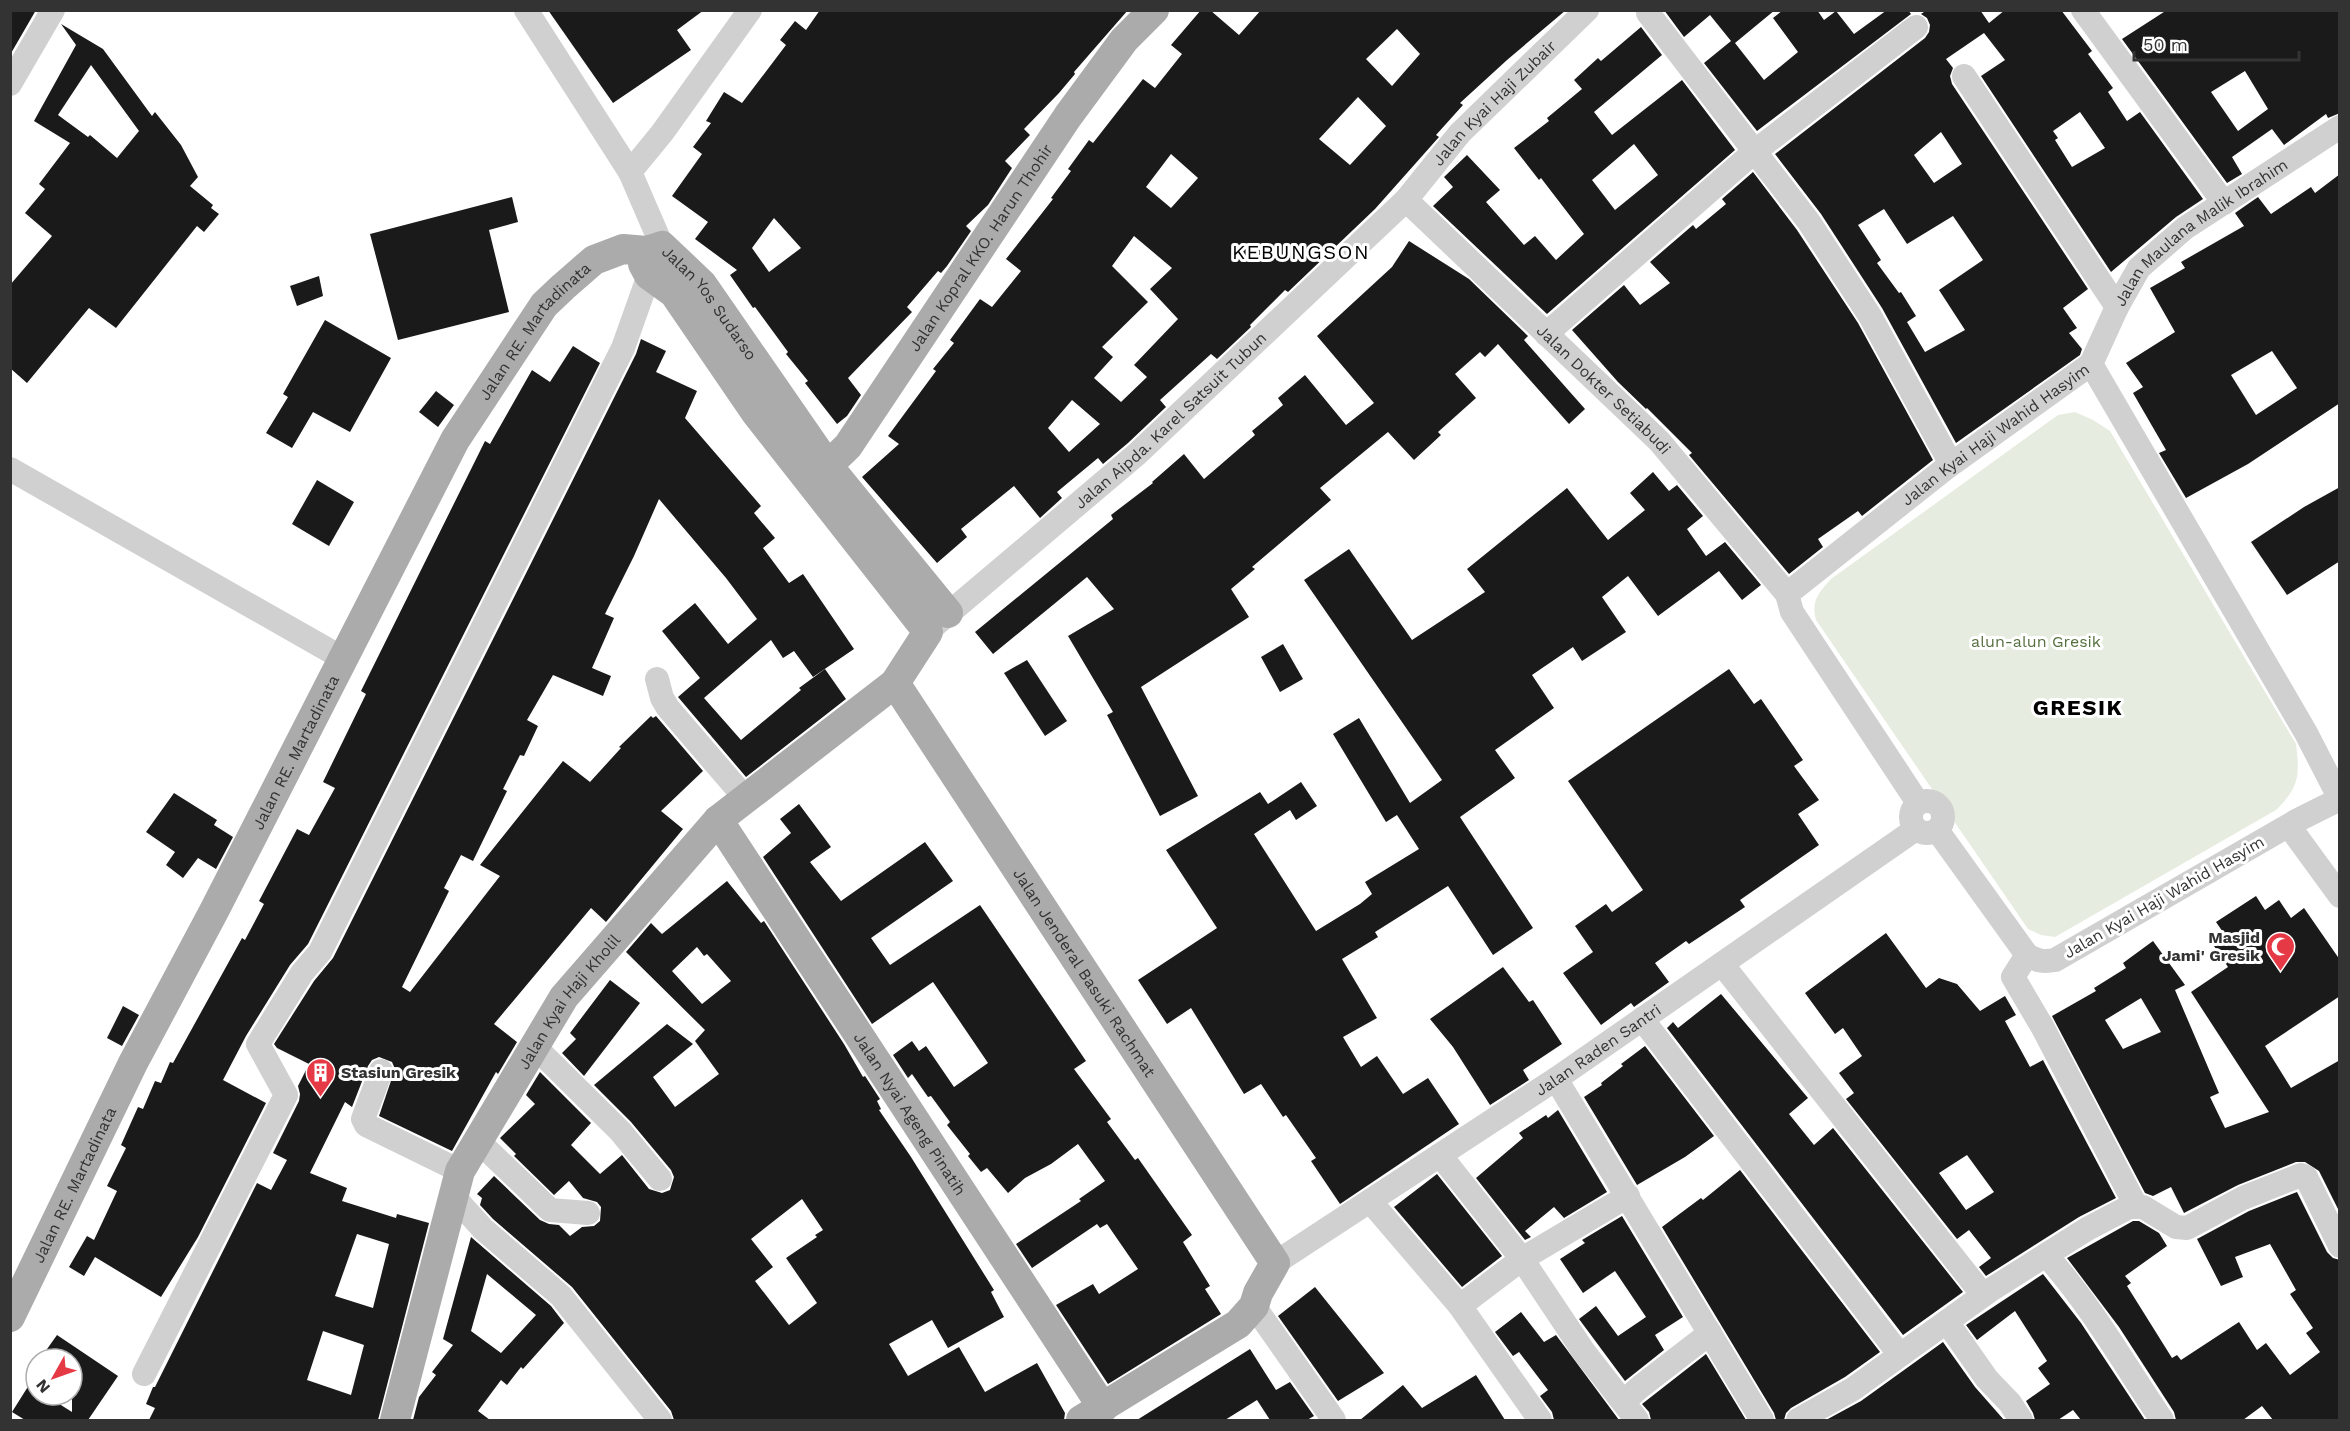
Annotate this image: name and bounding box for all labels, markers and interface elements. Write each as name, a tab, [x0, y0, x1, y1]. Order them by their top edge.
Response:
scale bar	[2134, 24, 2299, 62]
text: 50 m	[2143, 34, 2188, 55]
street label: Jalan Kyai Haji Zubair	[1428, 36, 1560, 169]
street label: Jalan Kopral KKO. Harun Thohir	[904, 140, 1057, 355]
street label: Jalan Maulana Malik Ibrahim	[2110, 154, 2291, 309]
district label: KEBUNGSON	[1232, 240, 1370, 264]
street label: Jalan Yos Sudarso	[658, 242, 761, 364]
street label: Jalan RE. Martadinata	[475, 258, 594, 404]
street label: Jalan Dokter Setiabudi	[1533, 321, 1675, 458]
street label: Jalan Aipda. Karel Satsuit Tubun	[1070, 328, 1270, 512]
street label: Jalan Kyai Haji Wahid Hasyim	[1897, 359, 2093, 509]
park label: alun-alun Gresik	[1971, 632, 2101, 651]
street label: Jalan RE. Martadinata	[248, 672, 343, 832]
district label: GRESIK	[2033, 695, 2123, 720]
street label: Jalan Kyai Haji Wahid Hasyim	[2061, 832, 2267, 962]
street label: Jalan Jenderal Basuki Rachmat	[1009, 865, 1160, 1080]
place label: Masjid Jami' Gresik	[2162, 928, 2260, 965]
street label: Jalan Kyai Haji Kholil	[514, 930, 624, 1073]
mosque icon: Masjid Jami' Gresik	[2265, 930, 2297, 972]
street label: Jalan Raden Santri	[1532, 1000, 1664, 1099]
street label: Jalan Nyai Ageng Pinatih	[850, 1029, 971, 1199]
building icon: Stasiun Gresik	[304, 1056, 336, 1098]
place label: Stasiun Gresik	[341, 1063, 456, 1082]
street label: Jalan RE. Martadinata	[28, 1104, 120, 1266]
north arrow	[24, 1347, 84, 1407]
text: N	[32, 1376, 54, 1397]

